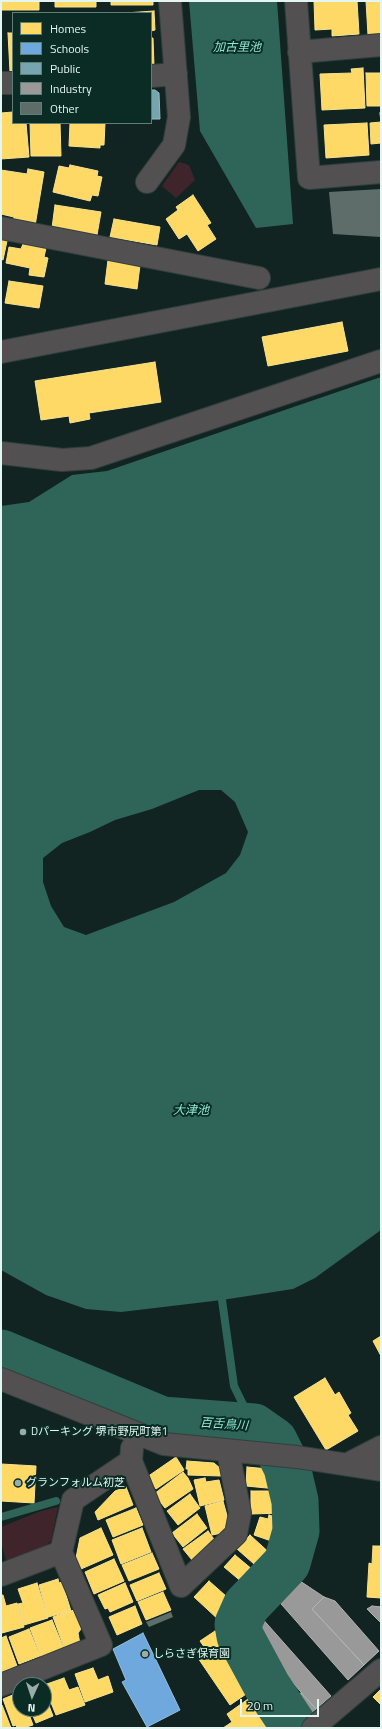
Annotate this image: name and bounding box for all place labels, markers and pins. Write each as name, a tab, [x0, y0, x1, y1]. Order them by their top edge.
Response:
place label: Dパーキング 堺市野尻町第1	[31, 1425, 168, 1439]
marker: Dパーキング 堺市野尻町第1	[18, 1427, 28, 1437]
place label: グランフォルム初芝	[26, 1476, 125, 1490]
marker: グランフォルム初芝	[13, 1478, 23, 1488]
place label: しらさぎ保育園	[153, 1647, 230, 1661]
marker: しらさぎ保育園	[140, 1649, 150, 1659]

